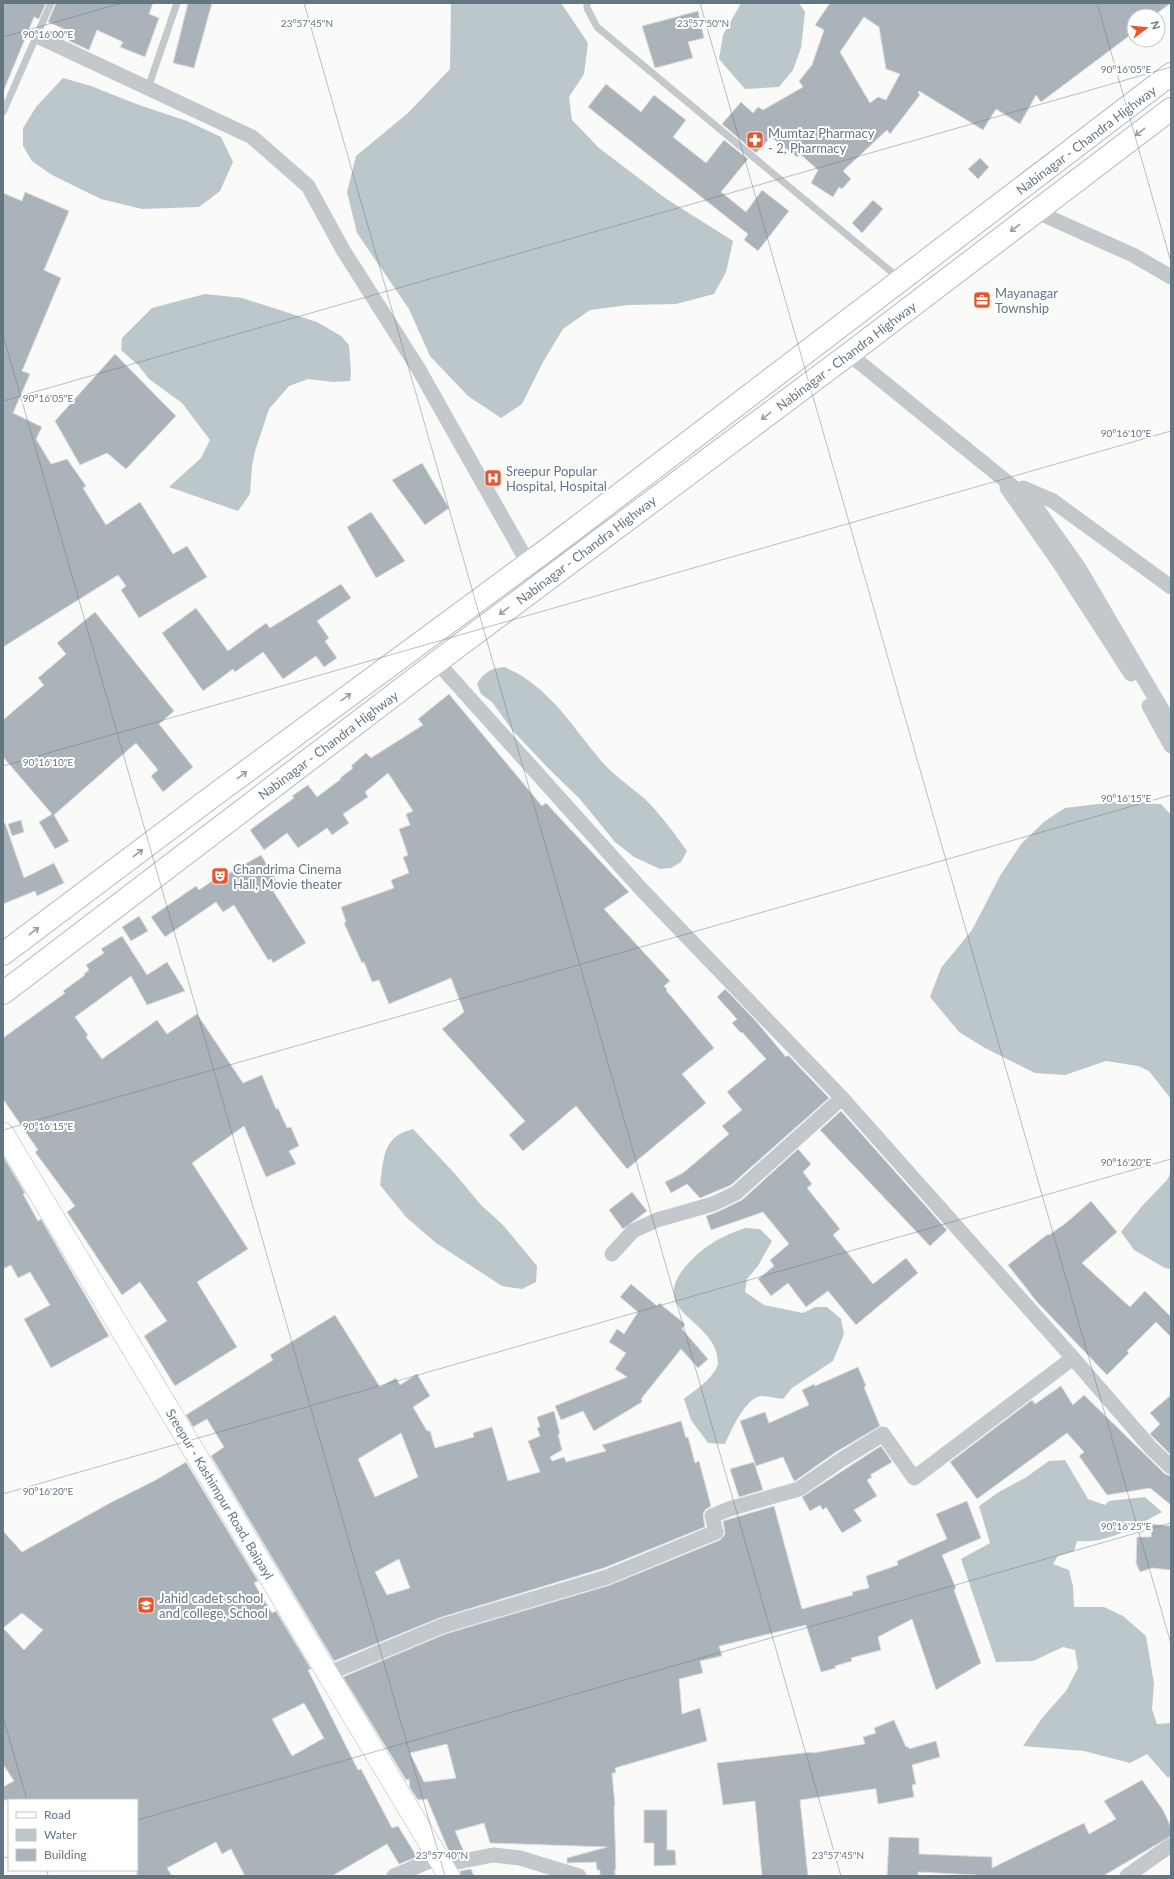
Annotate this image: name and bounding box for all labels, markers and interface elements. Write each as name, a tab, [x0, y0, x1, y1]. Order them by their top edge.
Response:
north arrow	[1126, 8, 1166, 48]
text: 23°57'45"N	[281, 17, 333, 29]
text: 23°57'50"N	[677, 17, 729, 29]
text: N	[1149, 19, 1164, 31]
text: 90°16'00"E	[23, 28, 73, 40]
text: 90°16'05"E	[1101, 63, 1151, 75]
street label: Nabinagar - Chandra Highway	[1013, 82, 1159, 198]
place label: Mumtaz Pharmacy - 2, Pharmacy	[768, 125, 875, 156]
one-way arrow	[1135, 128, 1146, 137]
pharmacy icon: Mumtaz Pharmacy - 2, Pharmacy	[745, 130, 765, 150]
one-way arrow	[1009, 224, 1020, 233]
place label: Mayanagar Township	[995, 285, 1058, 316]
office icon: Mayanagar Township	[972, 290, 992, 310]
street label: Nabinagar - Chandra Highway	[773, 298, 919, 414]
text: 90°16'05"E	[23, 392, 73, 404]
one-way arrow	[760, 412, 771, 420]
text: 90°16'10"E	[1101, 427, 1151, 439]
place label: Sreepur Popular Hospital, Hospital	[506, 463, 607, 494]
hospital icon: Sreepur Popular Hospital, Hospital	[483, 468, 503, 488]
street label: Nabinagar - Chandra Highway	[513, 492, 659, 608]
one-way arrow	[499, 607, 510, 616]
street label: Nabinagar - Chandra Highway	[255, 687, 401, 803]
one-way arrow	[341, 693, 352, 702]
text: 90°16'10"E	[23, 756, 73, 768]
one-way arrow	[236, 771, 247, 779]
text: 90°16'15"E	[1101, 792, 1151, 804]
one-way arrow	[132, 848, 143, 857]
place label: Chandrima Cinema Hall, Movie theater	[233, 861, 342, 892]
theatre icon: Chandrima Cinema Hall, Movie theater	[210, 866, 230, 886]
one-way arrow	[29, 927, 40, 935]
text: 90°16'15"E	[23, 1120, 73, 1132]
text: 90°16'20"E	[1101, 1156, 1151, 1168]
street label: Sreepur - Kashimpur Road, Baipayl	[163, 1406, 277, 1582]
text: 90°16'20"E	[23, 1485, 73, 1497]
text: 90°16'25"E	[1101, 1520, 1151, 1532]
place label: Jahid cadet school and college, School	[159, 1590, 268, 1621]
school or university icon: Jahid cadet school and college, School	[136, 1595, 156, 1615]
legend	[8, 1799, 138, 1871]
text: Road	[44, 1807, 71, 1822]
text: Water	[44, 1827, 77, 1842]
text: Building	[44, 1847, 87, 1862]
text: 23°57'40"N	[416, 1849, 468, 1861]
text: 23°57'45"N	[812, 1849, 864, 1861]

